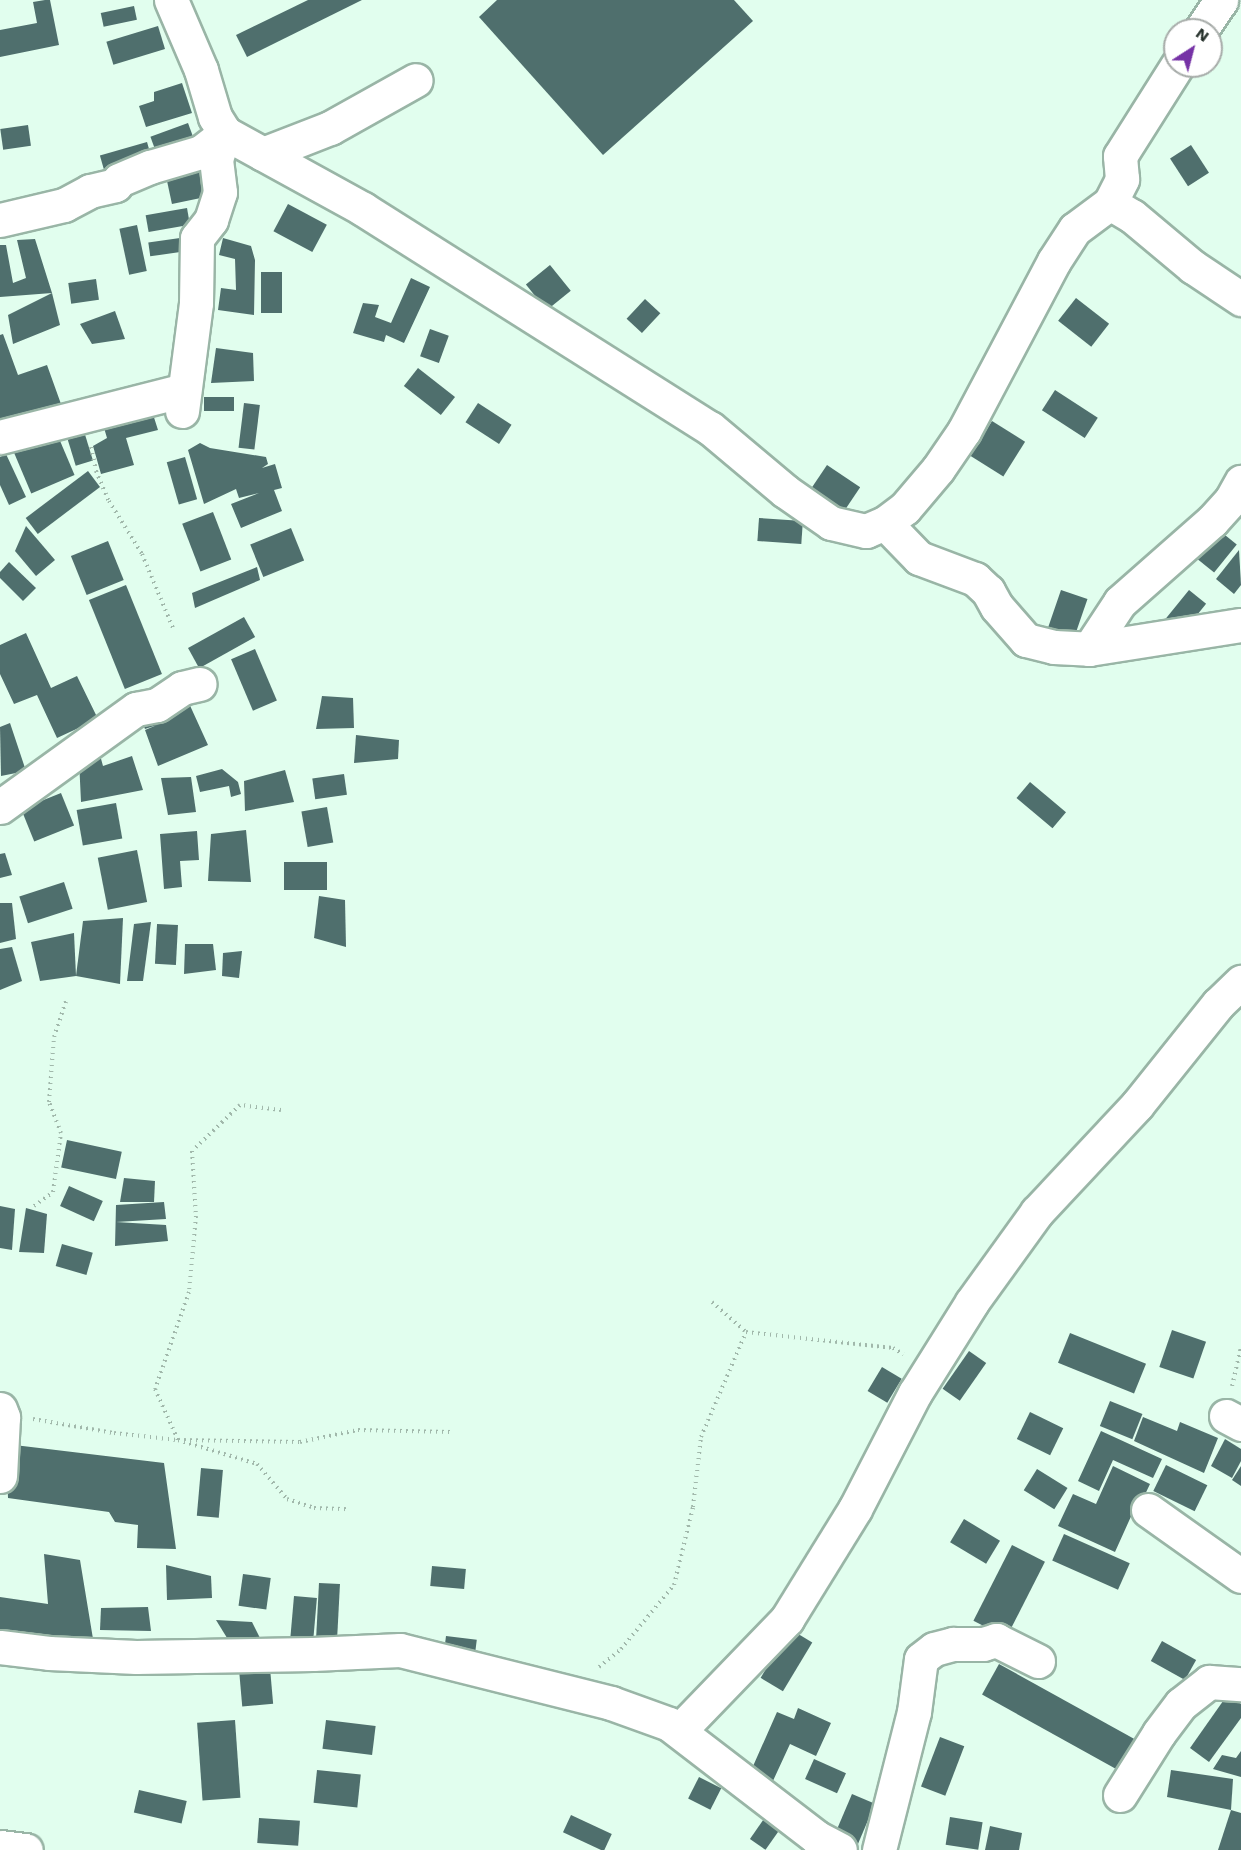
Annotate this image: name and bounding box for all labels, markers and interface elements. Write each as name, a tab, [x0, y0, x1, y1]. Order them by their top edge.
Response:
north arrow	[1163, 18, 1223, 78]
text: N	[1192, 23, 1213, 46]

